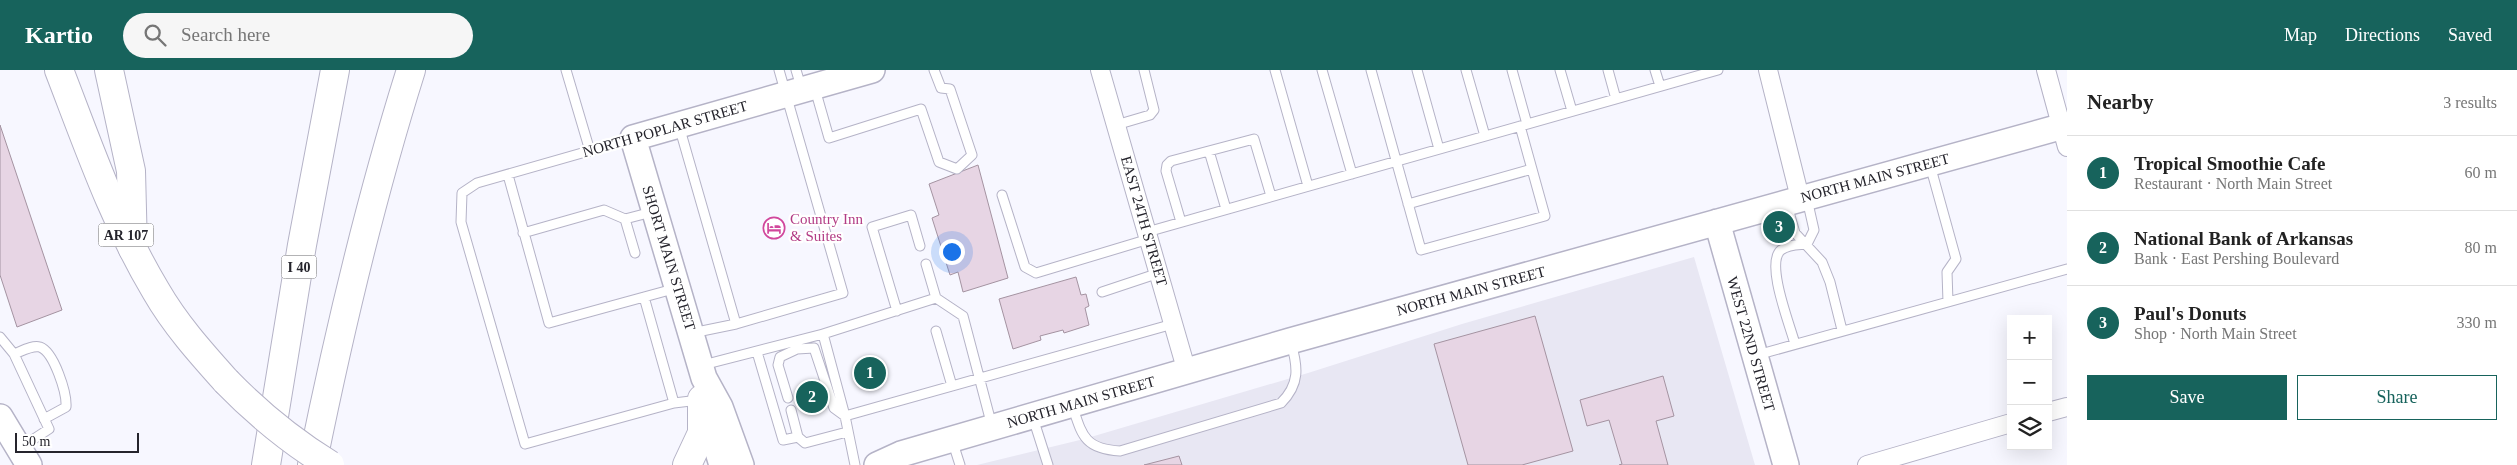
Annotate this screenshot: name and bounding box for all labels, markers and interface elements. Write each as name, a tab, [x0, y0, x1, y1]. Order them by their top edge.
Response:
search box	[123, 13, 473, 58]
icon: search	[141, 21, 169, 49]
text: Kartio	[25, 22, 93, 48]
text: Search here	[181, 24, 270, 45]
text: Map	[2284, 25, 2317, 45]
text: Directions	[2345, 25, 2420, 45]
text: Saved	[2448, 25, 2492, 45]
text: Nearby	[2087, 90, 2154, 114]
text: 3 results	[2443, 94, 2497, 111]
street label: NORTH POPLAR STREET	[581, 98, 749, 160]
street label: NORTH MAIN STREET	[1799, 150, 1951, 206]
text: Tropical Smoothie Cafe	[2134, 153, 2325, 174]
street label: EAST 24TH STREET	[1118, 154, 1170, 288]
text: 1	[2099, 164, 2107, 181]
text: 60 m	[2465, 164, 2497, 181]
text: Restaurant · North Main Street	[2134, 175, 2332, 192]
street label: SHORT MAIN STREET	[639, 184, 699, 332]
pin: 3	[1763, 208, 1795, 246]
place label: Country Inn & Suites	[790, 211, 863, 244]
hotel icon: Country Inn & Suites	[762, 216, 786, 240]
road number: AR 107	[98, 224, 154, 246]
text: National Bank of Arkansas	[2134, 228, 2353, 249]
your location	[939, 239, 965, 265]
text: 2	[2099, 239, 2107, 256]
text: 80 m	[2465, 239, 2497, 256]
text: Bank · East Pershing Boulevard	[2134, 250, 2339, 267]
road number: I 40	[282, 256, 316, 278]
street label: NORTH MAIN STREET	[1395, 263, 1547, 319]
street label: WEST 22ND STREET	[1724, 275, 1778, 413]
text: Paul's Donuts	[2134, 303, 2246, 324]
text: 3	[2099, 314, 2107, 331]
text: 330 m	[2457, 314, 2497, 331]
map controls	[2007, 315, 2052, 450]
button: +	[2007, 315, 2052, 360]
text: Shop · North Main Street	[2134, 325, 2297, 342]
pin: 1	[854, 354, 886, 392]
button: −	[2007, 360, 2052, 405]
street label: NORTH MAIN STREET	[1005, 373, 1157, 431]
button: Save	[2087, 375, 2287, 420]
button: Share	[2297, 375, 2497, 420]
pin: 2	[796, 378, 828, 416]
button: layers	[2007, 405, 2052, 450]
scale bar	[15, 430, 139, 453]
text: 50 m	[22, 434, 50, 449]

